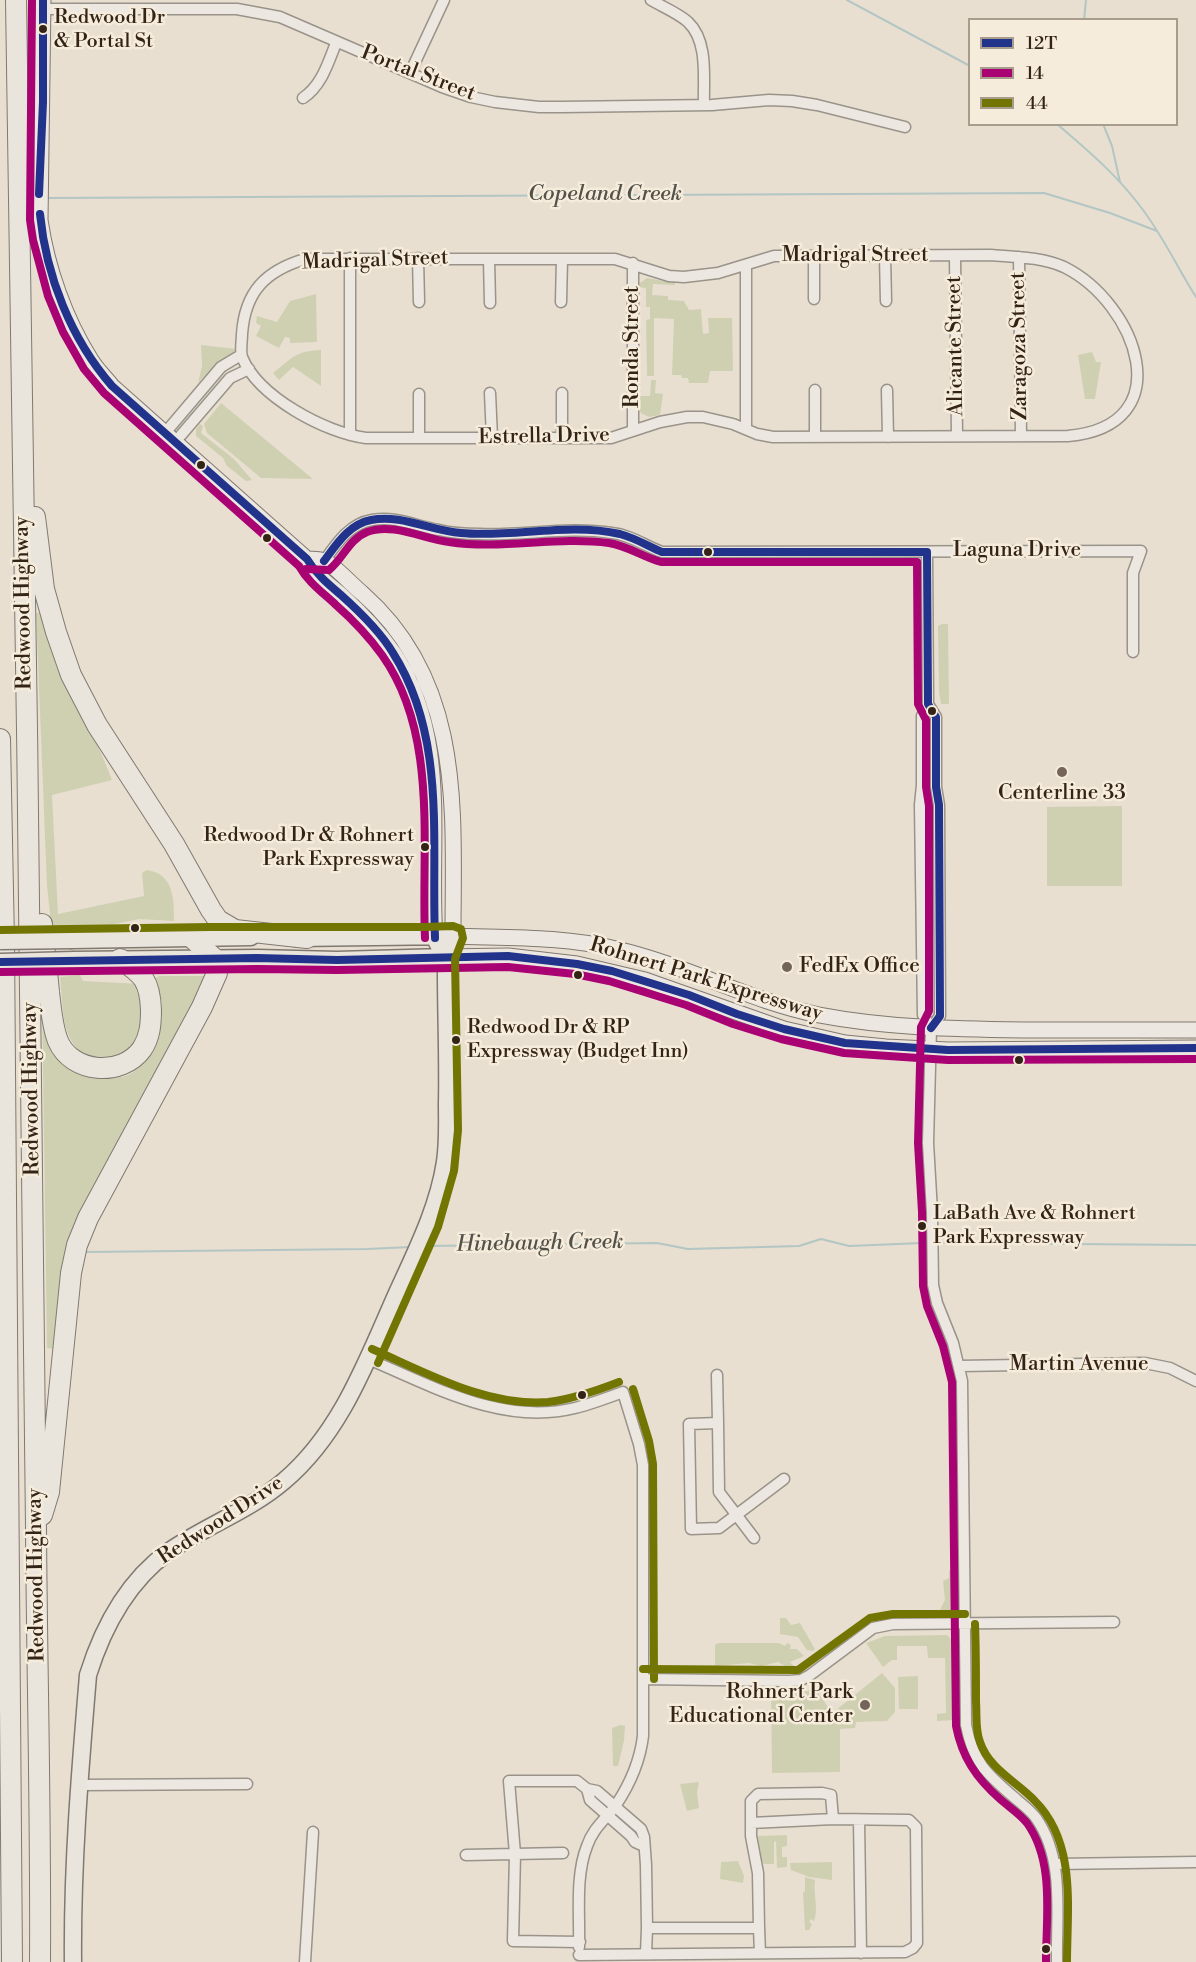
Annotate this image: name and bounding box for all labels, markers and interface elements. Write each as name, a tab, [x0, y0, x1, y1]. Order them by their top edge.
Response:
place label: Redwood Dr & Portal St	[54, 6, 165, 53]
legend	[968, 18, 1178, 126]
marker: Redwood Dr & Portal St	[37, 23, 49, 35]
text: 12T	[1026, 32, 1057, 55]
street label: Portal Street	[357, 41, 479, 107]
text: 14	[1026, 62, 1044, 85]
text: 44	[1026, 92, 1048, 115]
water label: Copeland Creek	[528, 182, 682, 208]
street label: Madrigal Street	[782, 243, 928, 269]
street label: Madrigal Street	[301, 246, 449, 276]
street label: Zaragoza Street	[1006, 271, 1034, 421]
street label: Alicante Street	[942, 276, 970, 416]
street label: Ronda Street	[620, 286, 646, 408]
street label: Estrella Drive	[478, 423, 610, 451]
unlabelled marker	[195, 459, 207, 471]
street label: Redwood Highway	[10, 516, 38, 690]
unlabelled marker	[261, 532, 273, 544]
street label: Laguna Drive	[953, 538, 1081, 564]
unlabelled marker	[702, 546, 714, 558]
unlabelled marker	[926, 705, 938, 717]
marker: Centerline 33	[1055, 765, 1069, 779]
place label: Centerline 33	[998, 781, 1126, 807]
place label: Redwood Dr & Rohnert Park Expressway	[204, 824, 414, 871]
marker: Redwood Dr & Rohnert Park Expressway	[419, 841, 431, 853]
unlabelled marker	[129, 922, 141, 934]
street label: Rohnert Park Expressway	[587, 933, 825, 1027]
place label: FedEx Office	[799, 954, 920, 980]
marker: FedEx Office	[780, 960, 794, 974]
unlabelled marker	[572, 969, 584, 981]
street label: Redwood Highway	[18, 1002, 46, 1176]
place label: Redwood Dr & RP Expressway (Budget Inn)	[467, 1016, 689, 1063]
marker: Redwood Dr & RP Expressway (Budget Inn)	[450, 1034, 462, 1046]
unlabelled marker	[1013, 1054, 1025, 1066]
place label: LaBath Ave & Rohnert Park Expressway	[933, 1202, 1136, 1249]
marker: LaBath Ave & Rohnert Park Expressway	[916, 1220, 928, 1232]
water label: Hinebaugh Creek	[456, 1229, 624, 1259]
street label: Martin Avenue	[1009, 1352, 1149, 1378]
unlabelled marker	[576, 1389, 588, 1401]
street label: Redwood Drive	[153, 1471, 289, 1571]
street label: Redwood Highway	[23, 1488, 51, 1662]
place label: Rohnert Park Educational Center	[669, 1680, 853, 1730]
marker: Rohnert Park Educational Center	[858, 1698, 872, 1712]
unlabelled marker	[1040, 1943, 1052, 1955]

